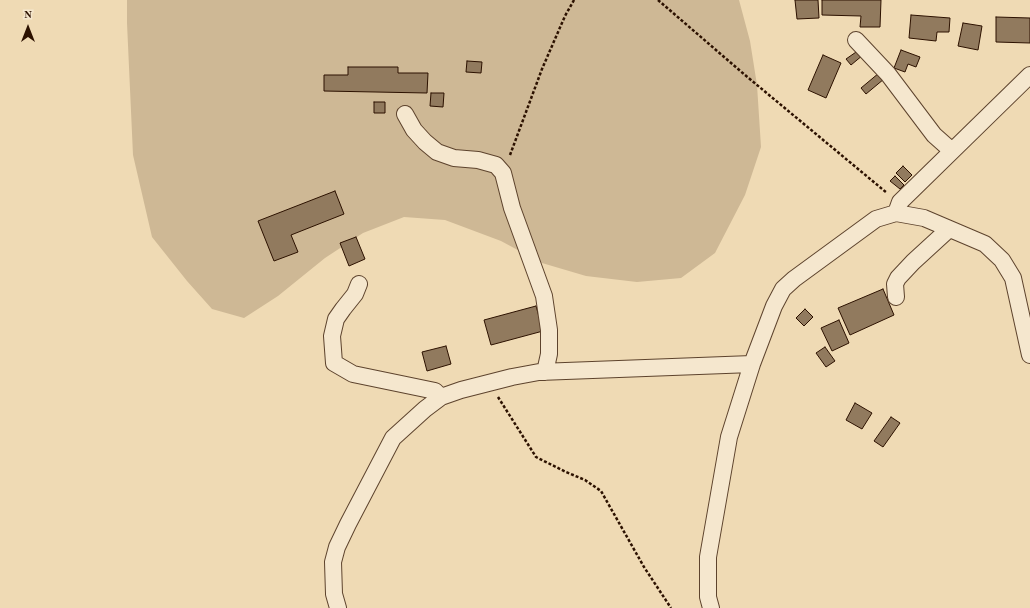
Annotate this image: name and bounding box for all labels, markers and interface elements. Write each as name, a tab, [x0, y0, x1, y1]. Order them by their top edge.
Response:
north arrow	[8, 8, 48, 48]
text: N	[24, 10, 32, 21]

